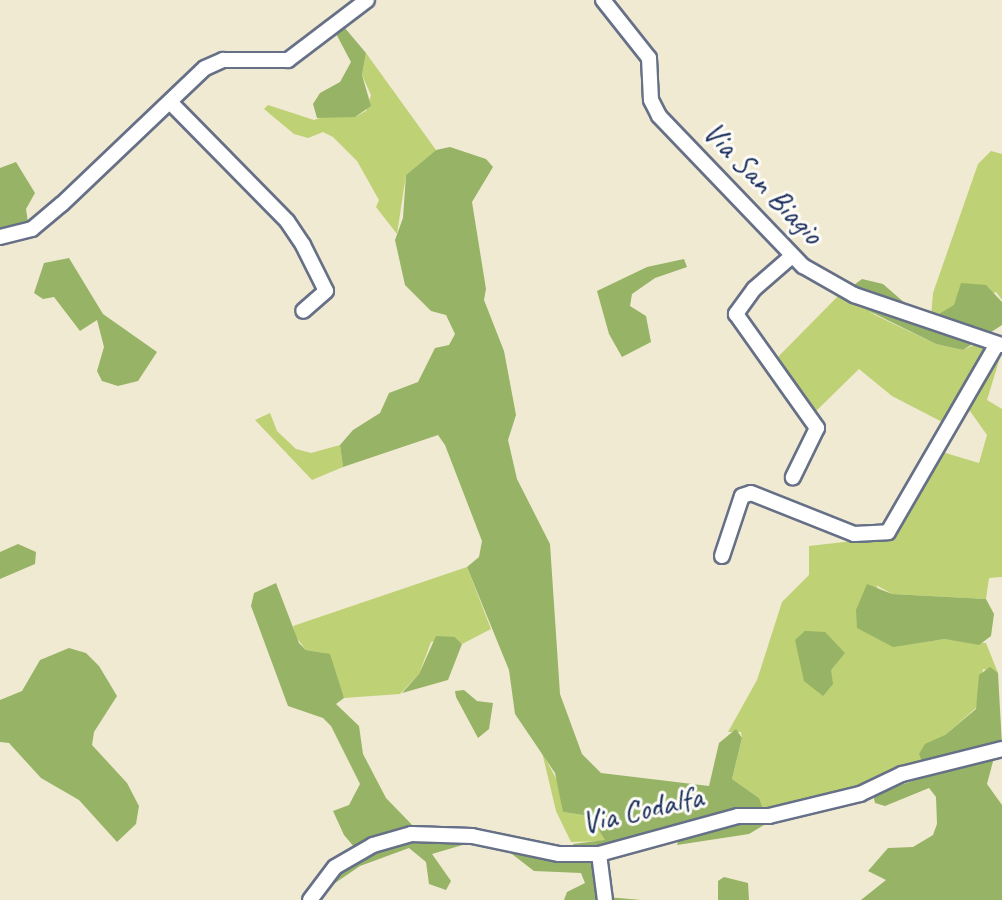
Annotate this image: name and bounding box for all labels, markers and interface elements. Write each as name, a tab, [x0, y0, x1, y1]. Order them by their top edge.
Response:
street label: Via San Biagio	[694, 113, 832, 253]
street label: Via Codalfa	[578, 778, 706, 842]

